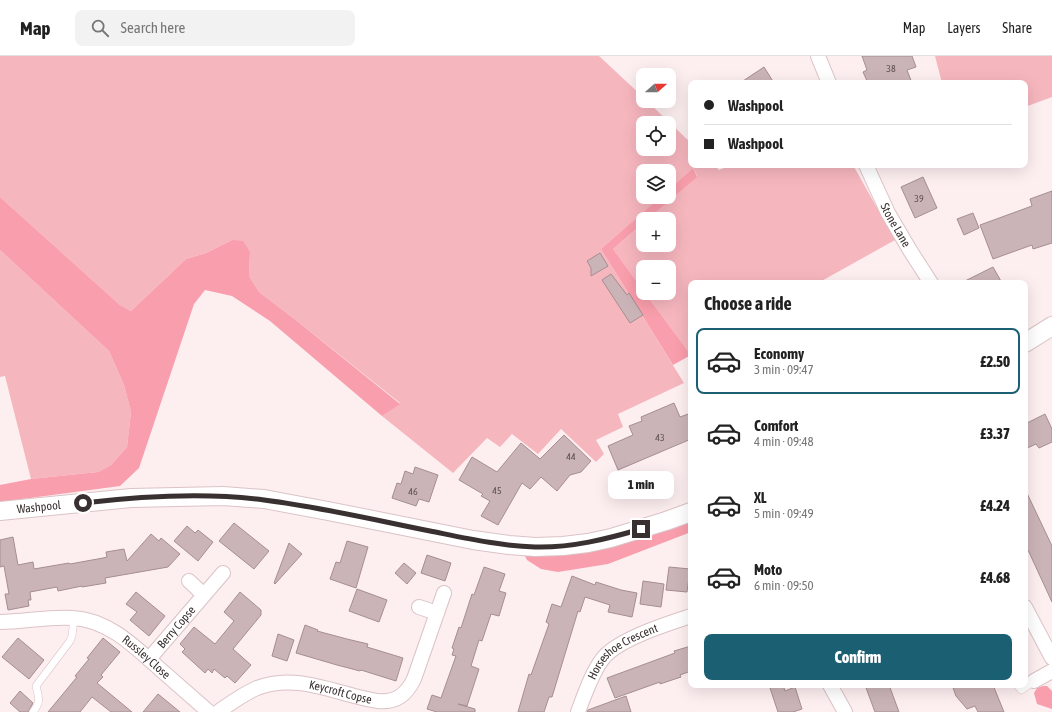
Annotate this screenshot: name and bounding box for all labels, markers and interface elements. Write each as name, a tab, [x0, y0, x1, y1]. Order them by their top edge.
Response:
search box	[75, 10, 355, 46]
text: Map	[20, 17, 51, 39]
icon: search	[89, 17, 111, 39]
text: Search here	[121, 19, 185, 36]
text: Map	[903, 20, 925, 36]
text: Layers	[947, 20, 980, 36]
text: Share	[1002, 20, 1032, 36]
house number: 38	[886, 63, 896, 74]
north arrow	[636, 68, 676, 108]
map controls	[636, 68, 676, 300]
text: Washpool	[728, 97, 783, 114]
button: locate	[636, 116, 676, 156]
text: Washpool	[728, 135, 783, 152]
button: layers	[636, 164, 676, 204]
house number: 39	[914, 193, 924, 204]
street label: Stone Lane	[877, 201, 914, 250]
button: +	[636, 212, 676, 252]
button: −	[636, 260, 676, 300]
text: Choose a ride	[704, 293, 792, 314]
icon: car	[706, 343, 742, 379]
text: Economy	[754, 345, 804, 362]
text: £2.50	[980, 353, 1010, 370]
text: 3 min · 09:47	[754, 362, 814, 377]
icon: car	[706, 415, 742, 451]
text: Comfort	[754, 417, 798, 434]
text: £3.37	[980, 425, 1010, 442]
house number: 43	[655, 432, 665, 443]
text: 4 min · 09:48	[754, 434, 814, 449]
house number: 44	[566, 451, 576, 462]
callout: 1 min	[608, 471, 674, 499]
text: 1 min	[628, 477, 654, 492]
house number: 45	[492, 485, 502, 496]
house number: 46	[408, 486, 418, 497]
icon: car	[706, 487, 742, 523]
text: XL	[754, 489, 767, 506]
route start	[74, 494, 92, 512]
text: £4.24	[980, 497, 1010, 514]
street label: Washpool	[16, 498, 62, 516]
text: 5 min · 09:49	[754, 506, 814, 521]
route end	[632, 520, 650, 538]
icon: car	[706, 559, 742, 595]
text: Moto	[754, 561, 782, 578]
text: £4.68	[980, 569, 1010, 586]
text: 6 min · 09:50	[754, 578, 814, 593]
street label: Berry Copse	[154, 603, 198, 651]
street label: Horseshoe Crescent	[585, 621, 660, 682]
street label: Russley Close	[119, 633, 173, 682]
button: Confirm	[704, 634, 1012, 680]
street label: Keycroft Copse	[308, 678, 373, 707]

